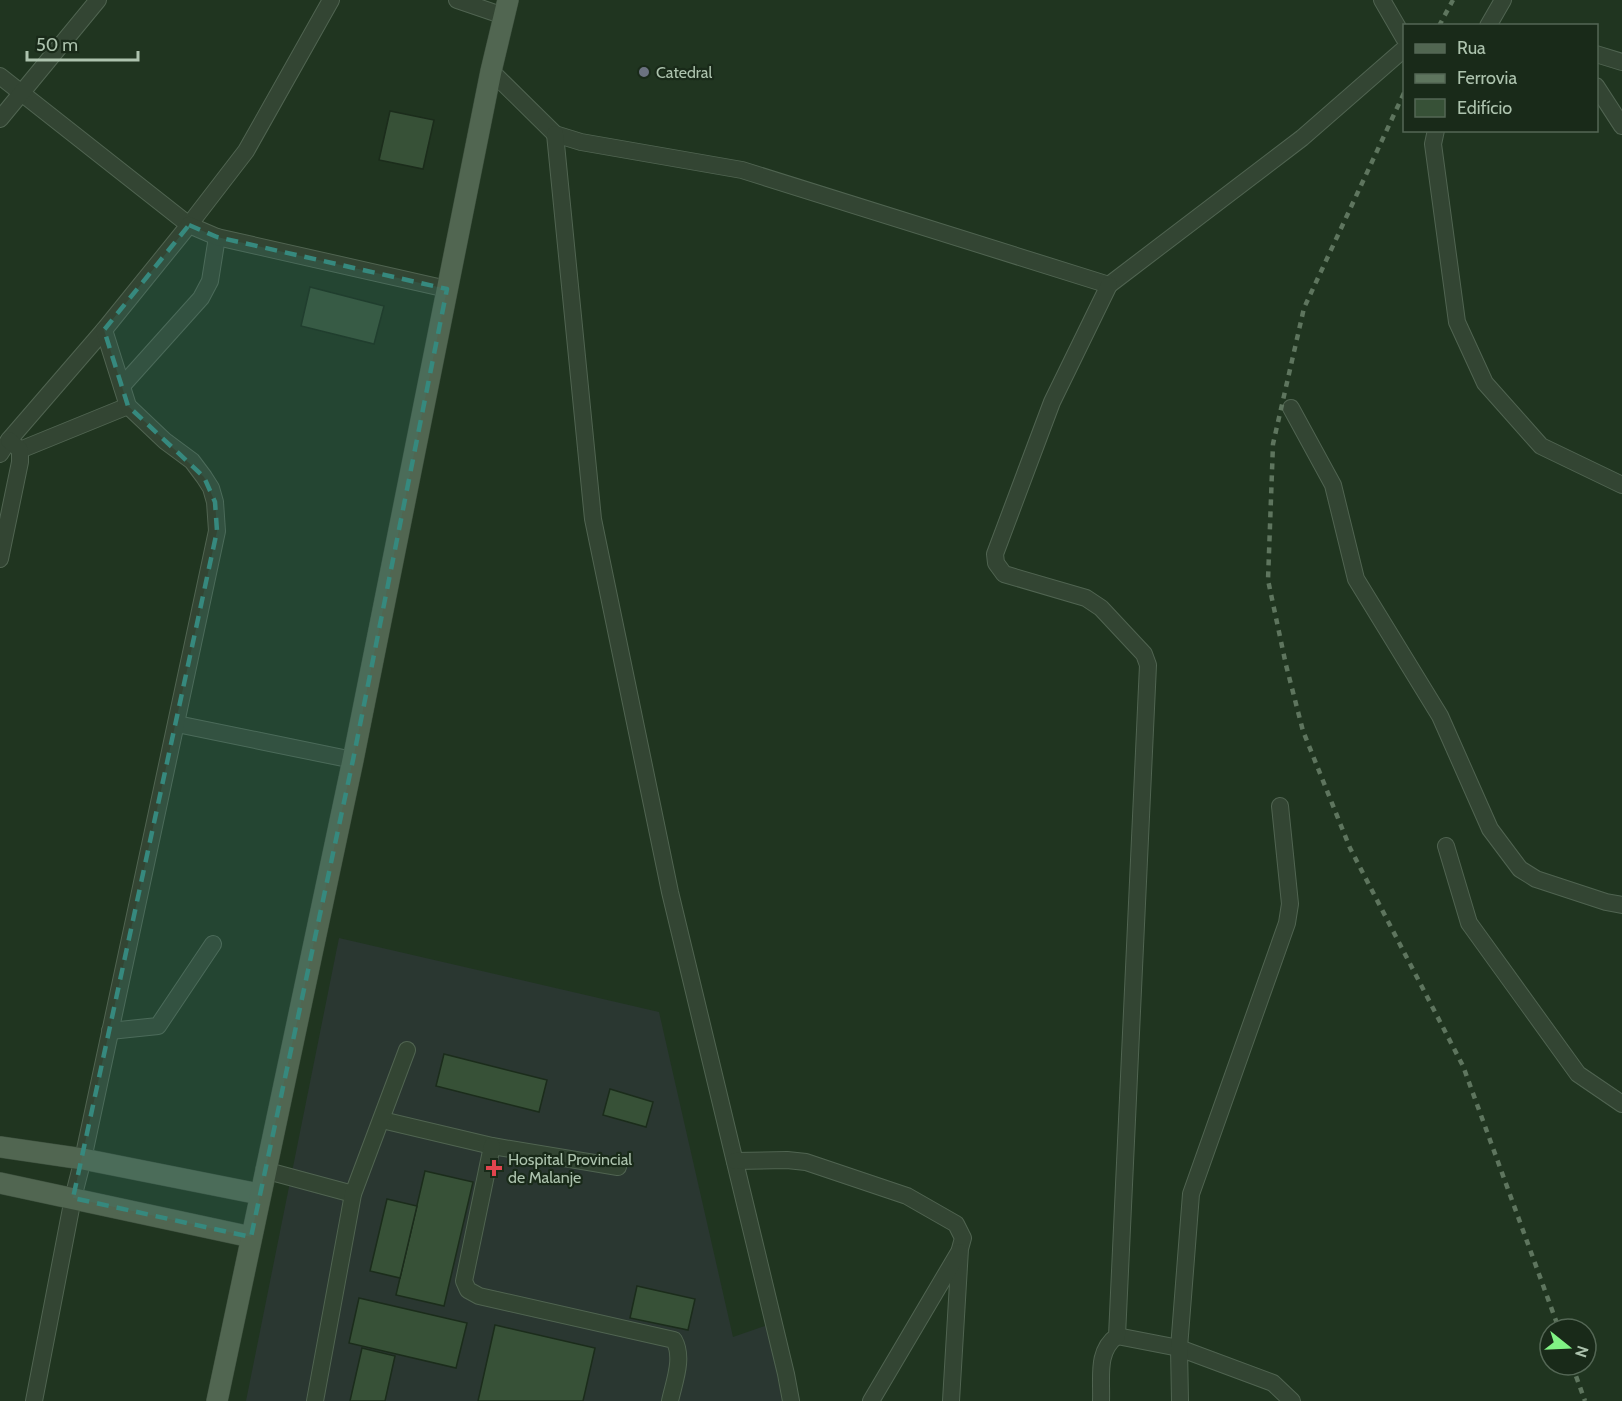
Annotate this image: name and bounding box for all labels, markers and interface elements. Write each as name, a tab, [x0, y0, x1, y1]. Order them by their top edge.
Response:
scale bar	[27, 24, 138, 62]
legend	[1403, 24, 1598, 132]
text: 50 m	[36, 34, 78, 56]
text: Rua	[1457, 37, 1486, 59]
place label: Catedral	[656, 63, 712, 82]
marker: Catedral	[637, 65, 651, 79]
text: Ferrovia	[1457, 67, 1517, 89]
text: Edifício	[1457, 97, 1512, 119]
place label: Hospital Provincial de Malanje	[508, 1150, 632, 1187]
marker: Hospital Provincial de Malanje	[485, 1159, 503, 1177]
north arrow	[1538, 1317, 1598, 1377]
text: N	[1571, 1343, 1593, 1360]

